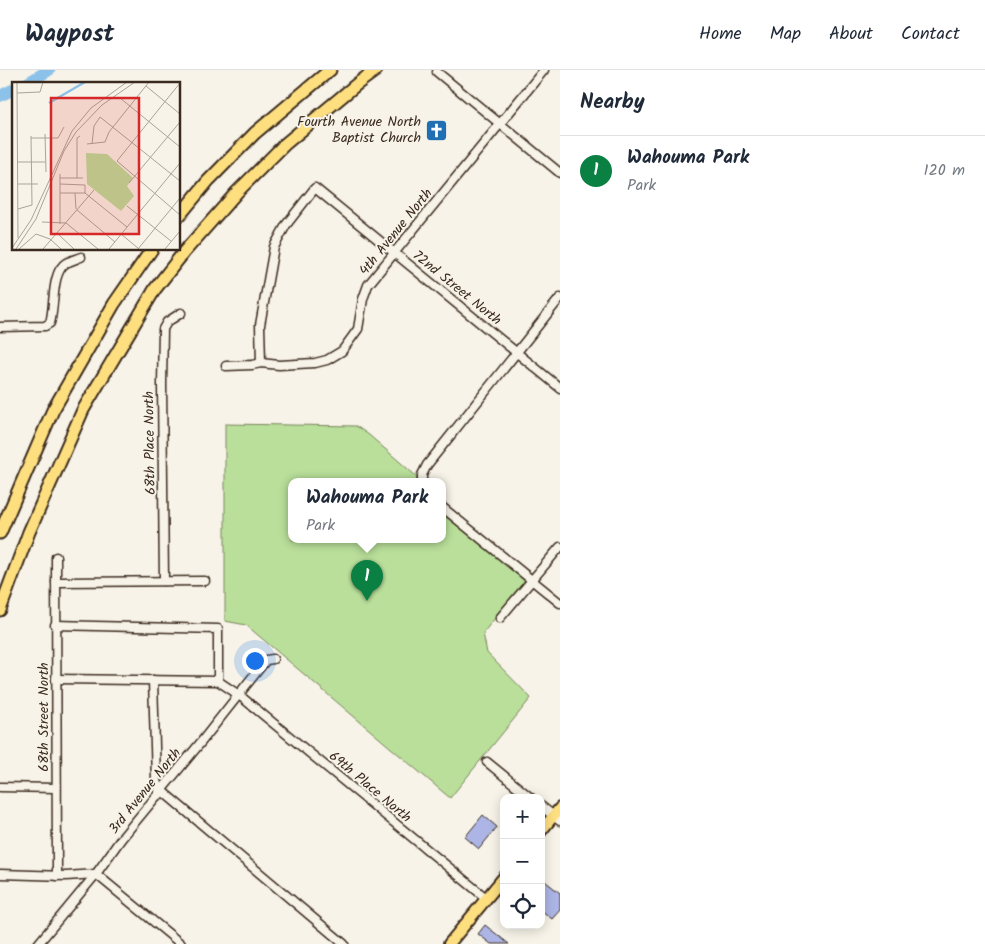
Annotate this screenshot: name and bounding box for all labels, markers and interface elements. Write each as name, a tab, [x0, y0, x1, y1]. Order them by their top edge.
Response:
text: Waypost	[25, 15, 114, 54]
text: Home	[699, 20, 742, 49]
text: Map	[770, 20, 801, 49]
text: About	[829, 20, 873, 49]
text: Contact	[901, 20, 960, 49]
inset map	[12, 82, 180, 250]
text: Nearby	[580, 86, 645, 119]
place label: Fourth Avenue North Baptist Church	[297, 111, 421, 149]
church icon: Fourth Avenue North Baptist Church	[425, 118, 449, 142]
text: Wahouma Park	[627, 143, 749, 173]
text: 1	[594, 158, 598, 183]
text: 120 m	[924, 158, 965, 183]
text: Park	[627, 173, 656, 198]
street label: 4th Avenue North	[354, 184, 438, 280]
street label: 72nd Street North	[408, 245, 506, 331]
street label: 68th Place North	[138, 391, 162, 495]
popup	[288, 478, 446, 543]
text: Wahouma Park	[306, 483, 428, 513]
text: Park	[306, 513, 335, 538]
pin: 1	[351, 560, 383, 601]
your location	[242, 648, 268, 674]
street label: 68th Street North	[33, 662, 55, 772]
street label: 3rd Avenue North	[103, 743, 187, 839]
street label: 69th Place North	[324, 746, 416, 828]
map controls	[500, 794, 545, 929]
button: +	[500, 794, 545, 839]
button: −	[500, 839, 545, 884]
button: locate	[500, 884, 545, 929]

